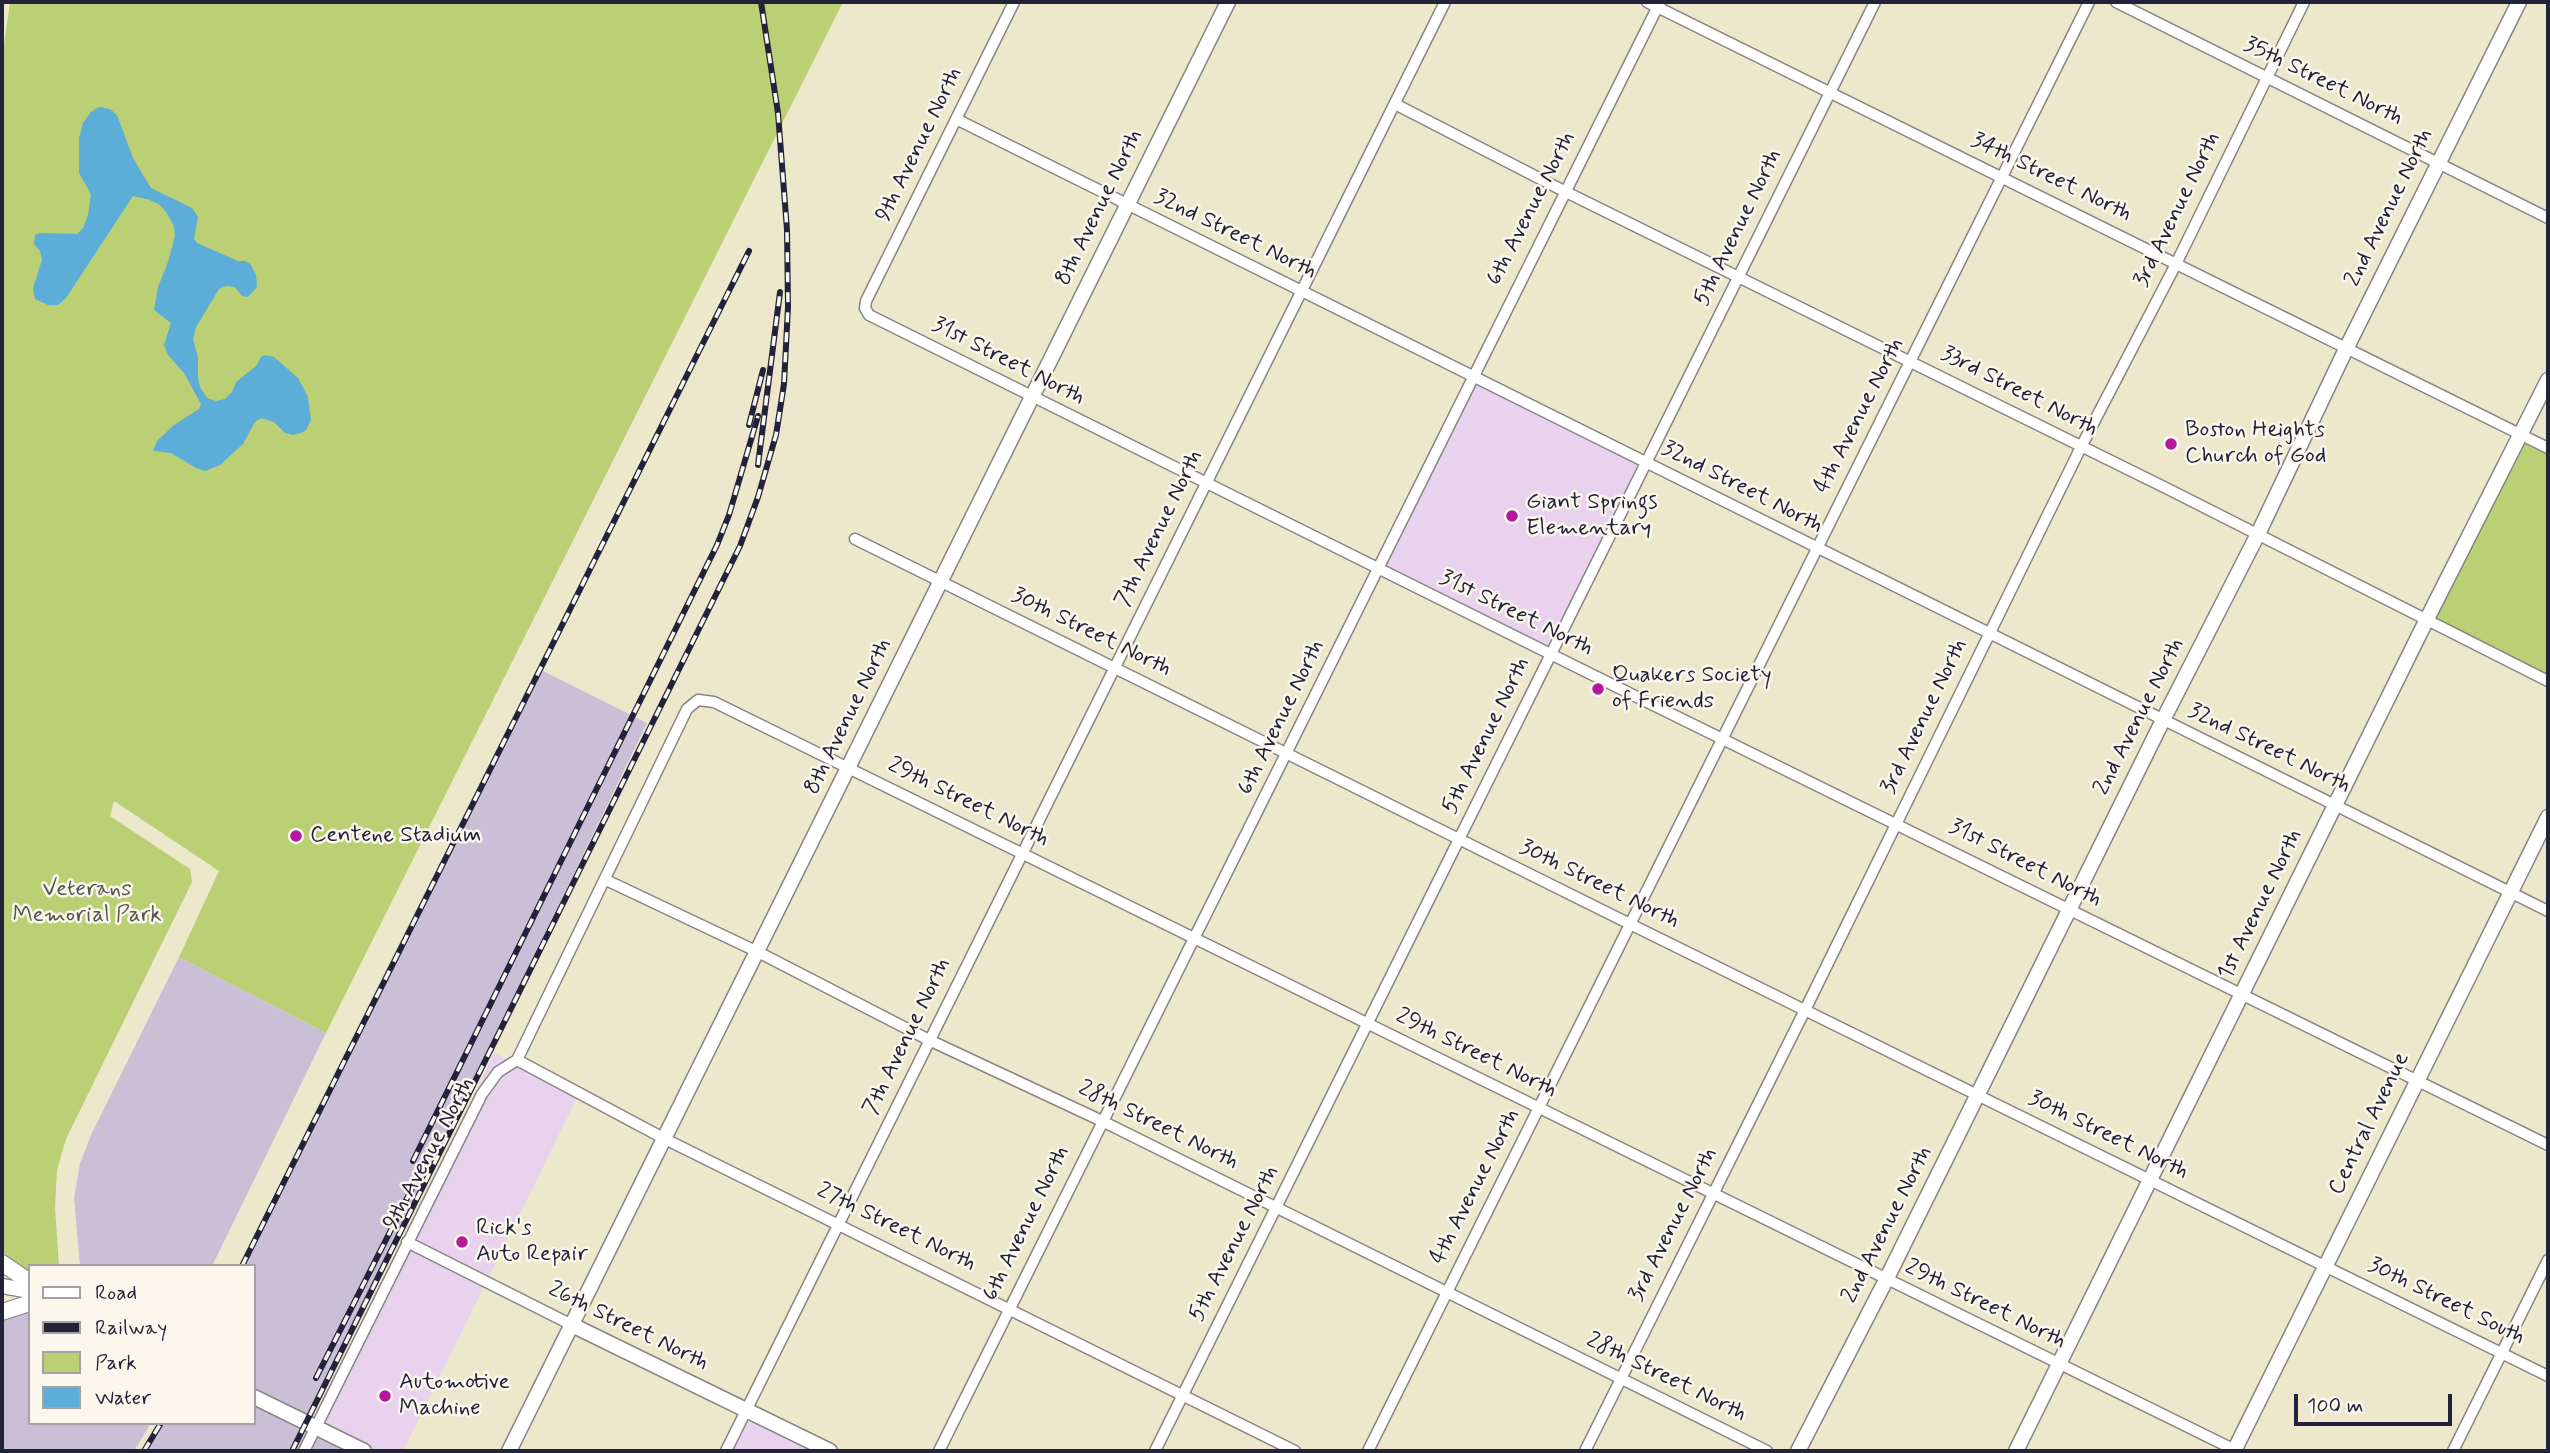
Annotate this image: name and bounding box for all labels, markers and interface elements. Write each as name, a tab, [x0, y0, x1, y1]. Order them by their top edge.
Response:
street label: 35th Street North	[2239, 32, 2407, 132]
street label: 9th Avenue North	[871, 63, 969, 227]
street label: 8th Avenue North	[1050, 125, 1150, 291]
street label: 2nd Avenue North	[2340, 125, 2440, 291]
street label: 6th Avenue North	[1481, 127, 1583, 291]
street label: 34th Street North	[1966, 127, 2136, 229]
street label: 3rd Avenue North	[2129, 128, 2227, 292]
street label: 5th Avenue North	[1689, 145, 1789, 311]
street label: 32nd Street North	[1149, 184, 1321, 286]
street label: 31st Street North	[927, 312, 1089, 412]
street label: 4th Avenue North	[1809, 334, 1911, 498]
street label: 33rd Street North	[1936, 341, 2102, 443]
place label: Boston Heights Church of God	[2185, 417, 2326, 471]
street label: 32nd Street North	[1657, 435, 1827, 541]
marker: Boston Heights Church of God	[2163, 436, 2179, 452]
street label: 7th Avenue North	[1110, 446, 1210, 612]
place label: Giant Springs Elementary	[1526, 489, 1657, 543]
marker: Giant Springs Elementary	[1504, 508, 1520, 524]
street label: 31st Street North	[1435, 565, 1597, 663]
street label: 30th Street North	[1006, 582, 1176, 684]
street label: 8th Avenue North	[799, 634, 899, 800]
street label: 2nd Avenue North	[2089, 634, 2191, 800]
street label: 3rd Avenue North	[1876, 635, 1974, 799]
street label: 6th Avenue North	[1233, 636, 1331, 800]
street label: 5th Avenue North	[1437, 653, 1537, 819]
place label: Quakers Society of Friends	[1612, 662, 1772, 716]
marker: Quakers Society of Friends	[1590, 681, 1606, 697]
street label: 32nd Street North	[2183, 698, 2355, 800]
street label: 29th Street North	[883, 752, 1053, 854]
street label: 31st Street North	[1944, 814, 2106, 914]
place label: Centene Stadium	[310, 822, 481, 850]
street label: 1st Avenue North	[2213, 825, 2309, 985]
marker: Centene Stadium	[288, 828, 304, 844]
street label: 30th Street North	[1514, 834, 1684, 936]
park label: Veterans Memorial Park	[12, 876, 162, 930]
street label: 7th Avenue North	[858, 954, 958, 1120]
street label: 29th Street North	[1391, 1003, 1561, 1105]
street label: Central Avenue	[2324, 1048, 2416, 1200]
street label: 9th Avenue North	[378, 1073, 482, 1235]
street label: 28th Street North	[1073, 1075, 1243, 1177]
street label: 30th Street North	[2023, 1085, 2193, 1187]
street label: 4th Avenue North	[1425, 1105, 1527, 1269]
street label: 6th Avenue North	[978, 1142, 1076, 1306]
street label: 2nd Avenue North	[1837, 1142, 1939, 1308]
street label: 3rd Avenue North	[1623, 1143, 1725, 1307]
street label: 5th Avenue North	[1184, 1162, 1286, 1326]
street label: 27th Street North	[812, 1177, 980, 1279]
place label: Rick's Auto Repair	[476, 1215, 588, 1269]
marker: Rick's Auto Repair	[454, 1234, 470, 1250]
street label: 30th Street South	[2363, 1252, 2529, 1352]
street label: 29th Street North	[1900, 1254, 2070, 1356]
legend	[28, 1264, 256, 1425]
street label: 26th Street North	[543, 1276, 713, 1378]
text: Road	[95, 1279, 137, 1307]
text: Railway	[95, 1314, 167, 1342]
street label: 28th Street North	[1581, 1327, 1751, 1429]
text: Park	[95, 1349, 137, 1377]
place label: Automotive Machine	[399, 1369, 510, 1423]
scale bar	[2298, 1380, 2456, 1424]
text: Water	[95, 1384, 151, 1412]
marker: Automotive Machine	[377, 1388, 393, 1404]
text: 100 m	[2307, 1392, 2363, 1420]

